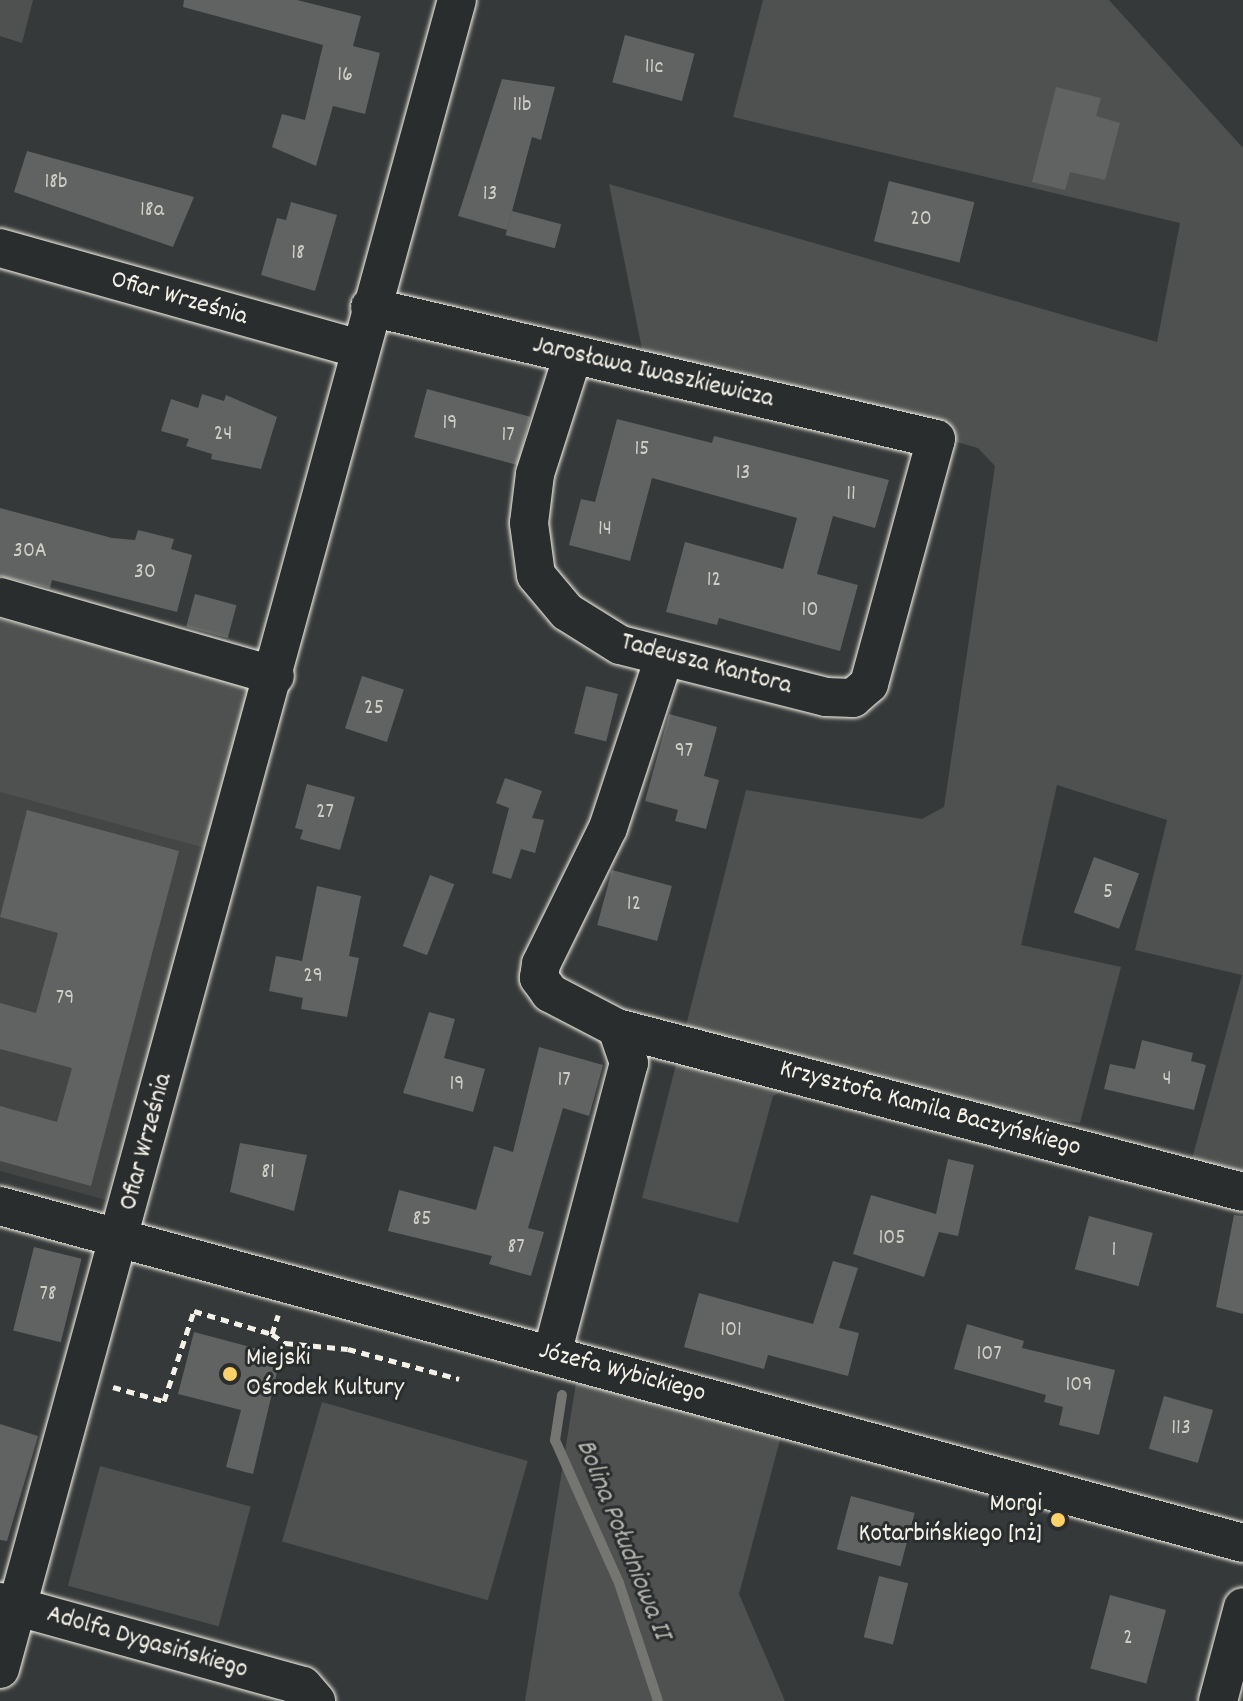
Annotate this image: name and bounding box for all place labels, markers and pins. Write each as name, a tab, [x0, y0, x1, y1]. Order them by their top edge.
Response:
place label: Miejski Ośrodek Kultury	[246, 1343, 404, 1404]
marker: Miejski Ośrodek Kultury	[221, 1365, 239, 1383]
place label: Morgi Kotarbińskiego [nż]	[858, 1489, 1042, 1550]
marker: Morgi Kotarbińskiego [nż]	[1049, 1511, 1067, 1529]

